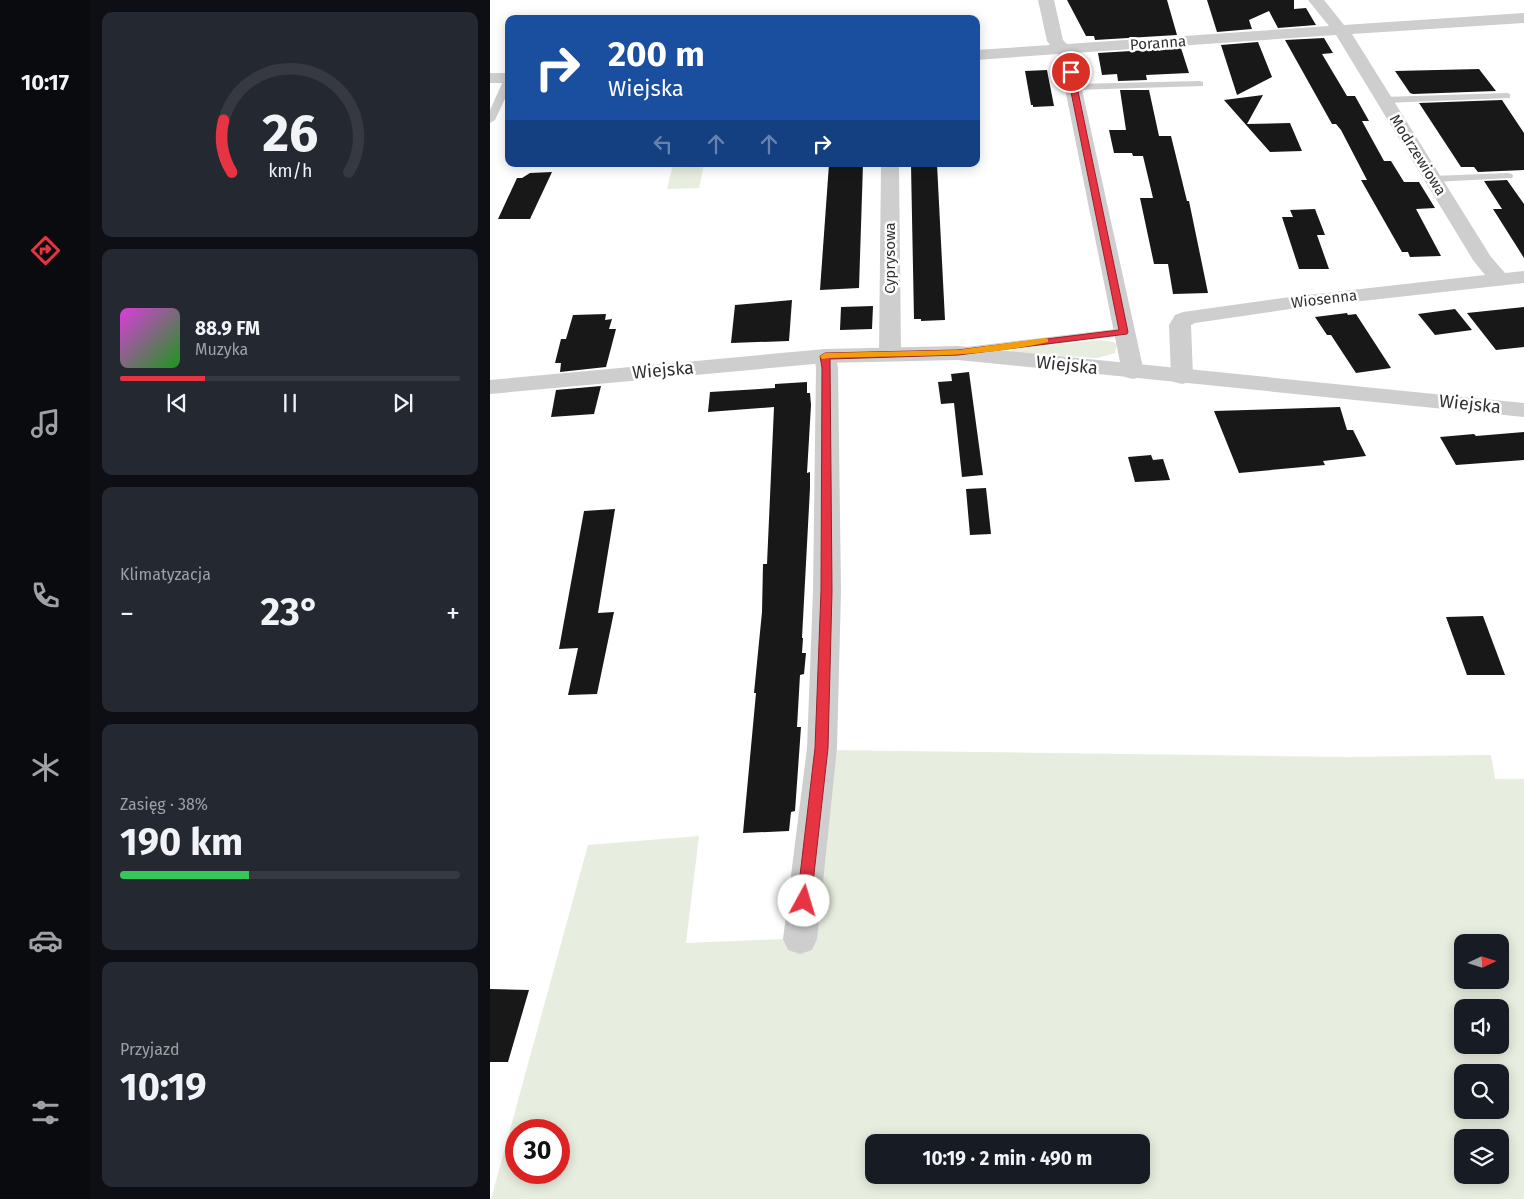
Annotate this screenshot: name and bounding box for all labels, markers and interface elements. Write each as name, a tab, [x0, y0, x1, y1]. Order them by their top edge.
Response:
street label: Poranna	[1129, 32, 1187, 54]
text: 200 m	[608, 33, 705, 75]
icon: right	[525, 35, 590, 100]
pin	[1050, 51, 1092, 93]
icon: arrive	[1057, 58, 1085, 86]
text: 10:17	[21, 69, 69, 96]
text: Wiejska	[608, 75, 684, 102]
text: 26	[262, 102, 318, 165]
street label: Modrzewiowa	[1386, 111, 1450, 199]
icon: left	[649, 130, 677, 158]
icon: ahead	[702, 130, 730, 158]
icon: ahead	[755, 130, 783, 158]
icon: right	[808, 130, 836, 158]
text: km/h	[268, 160, 312, 182]
street label: Cyprysowa	[881, 222, 899, 294]
icon: directions	[28, 233, 63, 268]
street label: Wiosenna	[1290, 286, 1358, 312]
text: 88.9 FM	[195, 317, 260, 340]
text: Muzyka	[195, 340, 248, 359]
street label: Wiejska	[1035, 351, 1099, 379]
street label: Wiejska	[631, 356, 695, 384]
icon: previous	[163, 389, 191, 417]
icon: pause	[276, 389, 304, 417]
icon: next	[389, 389, 417, 417]
street label: Wiejska	[1438, 390, 1502, 418]
icon: music	[28, 406, 63, 441]
text: Klimatyzacja	[120, 565, 211, 584]
icon: phone	[28, 578, 63, 613]
text: 23°	[261, 589, 320, 635]
text: −	[120, 597, 134, 630]
text: +	[446, 597, 460, 630]
icon: climate	[28, 750, 63, 785]
text: Zasięg · 38%	[120, 795, 208, 814]
text: 190 km	[120, 819, 243, 865]
position arrow	[777, 874, 829, 926]
icon: car	[28, 923, 63, 958]
north arrow	[1454, 934, 1509, 989]
map controls	[1454, 934, 1509, 1184]
button: sound	[1454, 999, 1509, 1054]
text: Przyjazd	[120, 1040, 180, 1059]
text: 10:19	[120, 1064, 207, 1110]
button: search	[1454, 1064, 1509, 1119]
icon: filters	[28, 1095, 63, 1130]
speed limit sign: 30	[505, 1119, 570, 1184]
button: layers	[1454, 1129, 1509, 1184]
text: 10:19 · 2 min · 490 m	[923, 1147, 1092, 1170]

